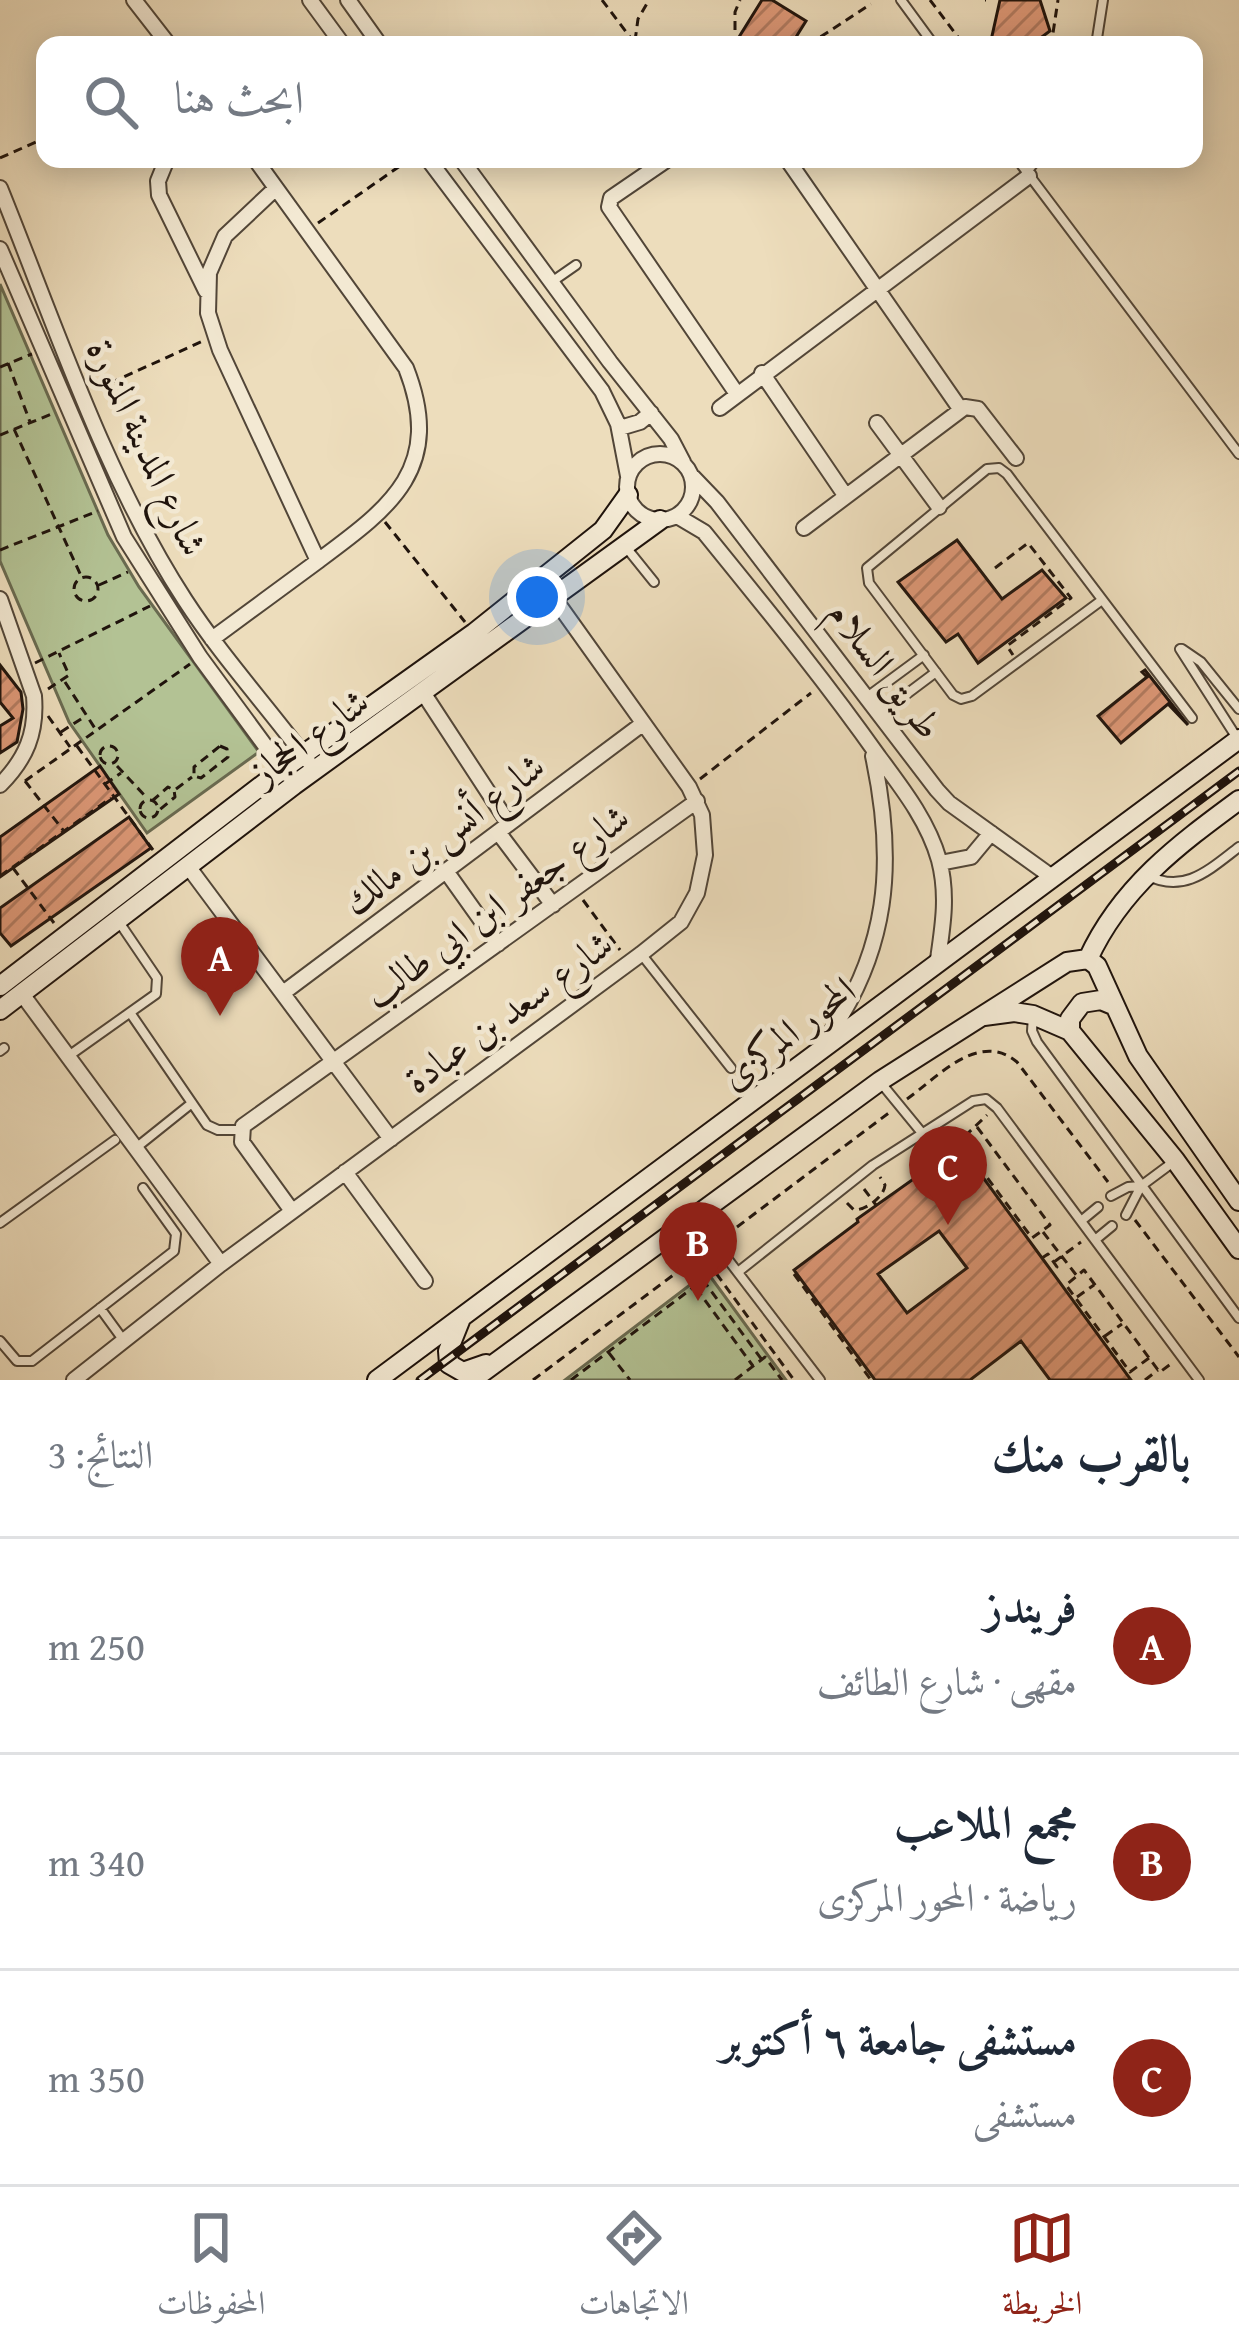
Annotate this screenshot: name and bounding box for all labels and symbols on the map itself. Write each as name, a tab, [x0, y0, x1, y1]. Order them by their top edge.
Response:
street label: شارع المدينة المنورة	[69, 329, 224, 567]
your location	[507, 567, 567, 627]
street label: طريق السلام	[809, 587, 958, 755]
street label: شارع الحجاز	[234, 673, 383, 805]
street label: شارع أنس بن مالك	[329, 737, 559, 932]
street label: شارع جعفر ابن ابي طالب	[351, 788, 644, 1025]
street label: شارع سعد بن عبادة	[391, 915, 627, 1110]
pin: A	[181, 917, 259, 1016]
street label: المحور المركزى	[707, 961, 867, 1102]
pin: C	[909, 1126, 987, 1225]
pin: B	[659, 1202, 737, 1301]

